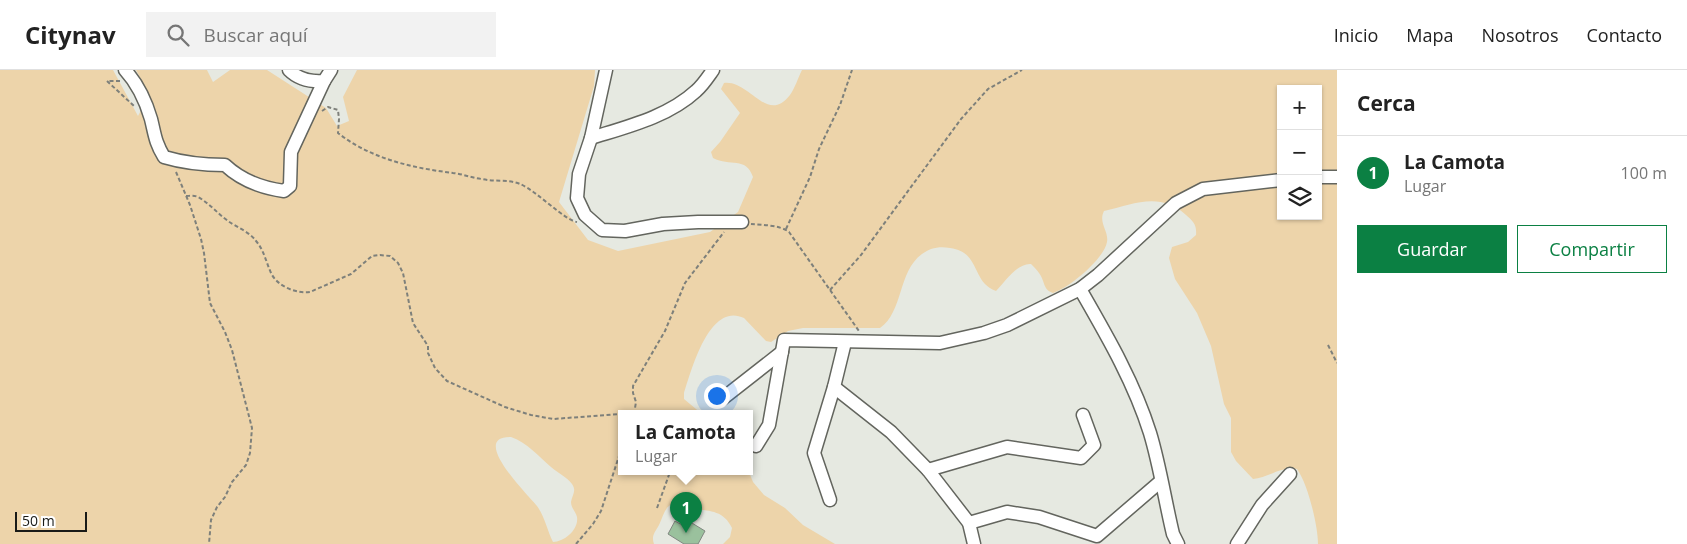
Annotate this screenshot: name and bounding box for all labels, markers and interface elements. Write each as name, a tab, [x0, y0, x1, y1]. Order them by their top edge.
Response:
search box	[146, 12, 496, 57]
text: Citynav	[25, 18, 116, 51]
icon: search	[164, 21, 192, 49]
text: Buscar aquí	[204, 22, 308, 48]
text: Inicio	[1334, 23, 1378, 47]
text: Mapa	[1406, 23, 1454, 47]
text: Nosotros	[1482, 23, 1559, 47]
text: Contacto	[1587, 23, 1662, 47]
map controls	[1277, 85, 1322, 220]
button: +	[1277, 85, 1322, 130]
text: Cerca	[1357, 89, 1416, 117]
button: −	[1277, 130, 1322, 175]
text: La Camota	[1404, 149, 1505, 175]
text: 1	[1368, 162, 1378, 184]
text: 100 m	[1621, 162, 1667, 184]
button: layers	[1277, 175, 1322, 220]
text: Lugar	[1404, 175, 1446, 197]
button: Guardar	[1357, 225, 1507, 273]
button: Compartir	[1517, 225, 1667, 273]
your location	[704, 383, 730, 409]
popup	[618, 410, 753, 475]
text: La Camota	[635, 419, 736, 445]
text: Lugar	[635, 445, 677, 467]
pin: 1	[670, 492, 702, 533]
scale bar	[15, 509, 88, 532]
text: 50 m	[22, 511, 55, 530]

